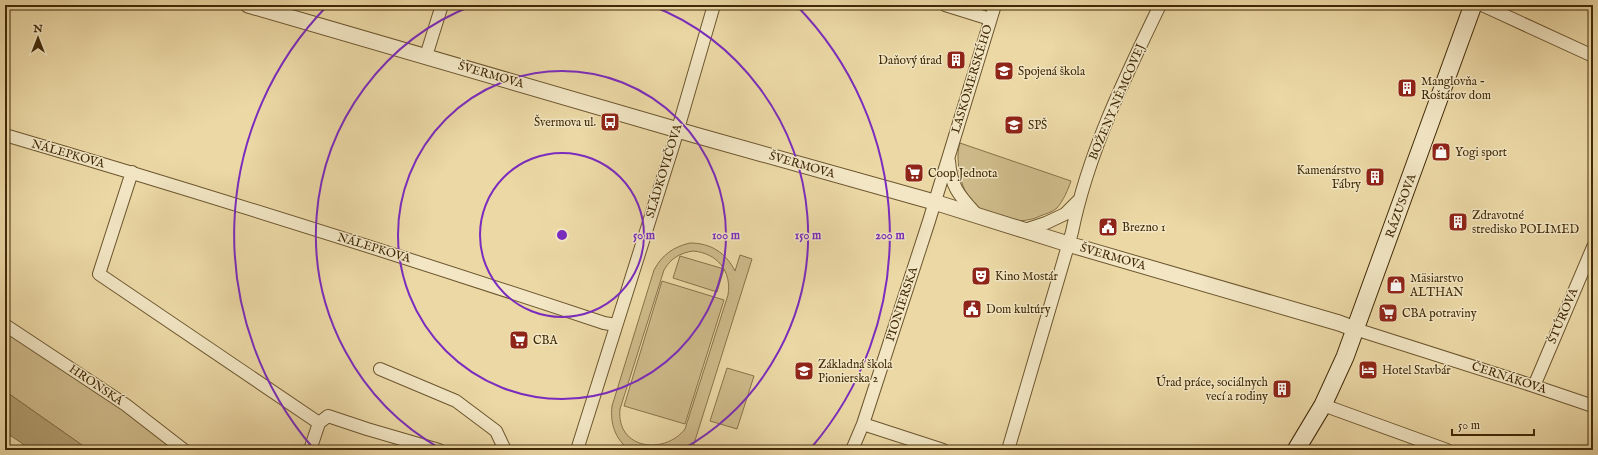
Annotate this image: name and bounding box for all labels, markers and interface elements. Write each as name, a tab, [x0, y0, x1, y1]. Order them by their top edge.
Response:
north arrow	[18, 18, 58, 58]
text: N	[32, 22, 43, 36]
street label: LASKOMERSKÉHO	[947, 22, 996, 135]
street label: BOŽENY NĚMCOVEJ	[1085, 41, 1149, 163]
building icon: Daňový úrad	[945, 49, 967, 71]
place label: Daňový úrad	[878, 53, 943, 68]
street label: ŠVERMOVA	[456, 57, 527, 92]
school or university icon: Spojená škola	[993, 60, 1015, 82]
place label: Spojená škola	[1018, 64, 1086, 80]
place label: Manglovňa - Roštárov dom	[1421, 74, 1491, 103]
building icon: Manglovňa - Roštárov dom	[1396, 77, 1418, 99]
bus stop icon: Švermova ul.	[599, 111, 621, 133]
place label: Švermova ul.	[534, 114, 596, 130]
school or university icon: SPŠ	[1003, 114, 1025, 136]
place label: SPŠ	[1028, 117, 1047, 133]
street label: SLÁDKOVIČOVA	[642, 121, 686, 220]
street label: NÁLEPKOVA	[30, 135, 108, 172]
shop icon: Yogi sport	[1430, 141, 1452, 163]
place label: Yogi sport	[1455, 145, 1507, 161]
street label: ŠVERMOVA	[767, 147, 838, 182]
supermarket icon: Coop Jednota	[903, 162, 925, 184]
place label: Kamenárstvo Fábry	[1296, 163, 1362, 192]
place label: Coop Jednota	[928, 166, 998, 182]
building icon: Kamenárstvo Fábry	[1364, 166, 1386, 188]
street label: RÁZUSOVA	[1382, 171, 1420, 240]
place label: Zdravotné stredisko POLIMED	[1472, 208, 1580, 237]
building icon: Zdravotné stredisko POLIMED	[1447, 211, 1469, 233]
public building icon: Brezno 1	[1097, 216, 1119, 238]
place label: Brezno 1	[1122, 220, 1165, 235]
centre of rings	[555, 228, 569, 242]
text: 50 m	[633, 228, 656, 243]
text: 100 m	[712, 228, 741, 243]
text: 150 m	[795, 228, 822, 243]
text: 200 m	[875, 228, 905, 243]
street label: NÁLEPKOVA	[336, 229, 414, 266]
street label: ŠVERMOVA	[1078, 239, 1149, 274]
street label: PIONIERSKA	[883, 264, 921, 343]
theatre icon: Kino Mostár	[970, 265, 992, 287]
place label: Kino Mostár	[995, 269, 1059, 284]
place label: Mäsiarstvo ALTHAN	[1409, 271, 1464, 300]
shop icon: Mäsiarstvo ALTHAN	[1385, 274, 1407, 296]
street label: ŠTÚROVA	[1544, 285, 1582, 346]
public building icon: Dom kultúry	[961, 298, 983, 320]
place label: Dom kultúry	[986, 302, 1051, 317]
supermarket icon: CBA potraviny	[1377, 302, 1399, 324]
place label: CBA potraviny	[1402, 306, 1477, 322]
supermarket icon: CBA	[508, 329, 530, 351]
place label: CBA	[533, 333, 559, 348]
place label: Základná škola Pionierska 2	[818, 357, 893, 386]
street label: ČERNÁKOVA	[1470, 358, 1549, 397]
hotel icon: Hotel Stavbár	[1357, 359, 1379, 381]
school or university icon: Základná škola Pionierska 2	[793, 360, 815, 382]
street label: HRONSKÁ	[66, 361, 127, 409]
place label: Hotel Stavbár	[1382, 363, 1451, 378]
place label: Úrad práce, sociálnych vecí a rodiny	[1156, 374, 1269, 404]
building icon: Úrad práce, sociálnych vecí a rodiny	[1271, 378, 1293, 400]
scale bar	[1452, 411, 1534, 437]
text: 50 m	[1458, 418, 1480, 433]

